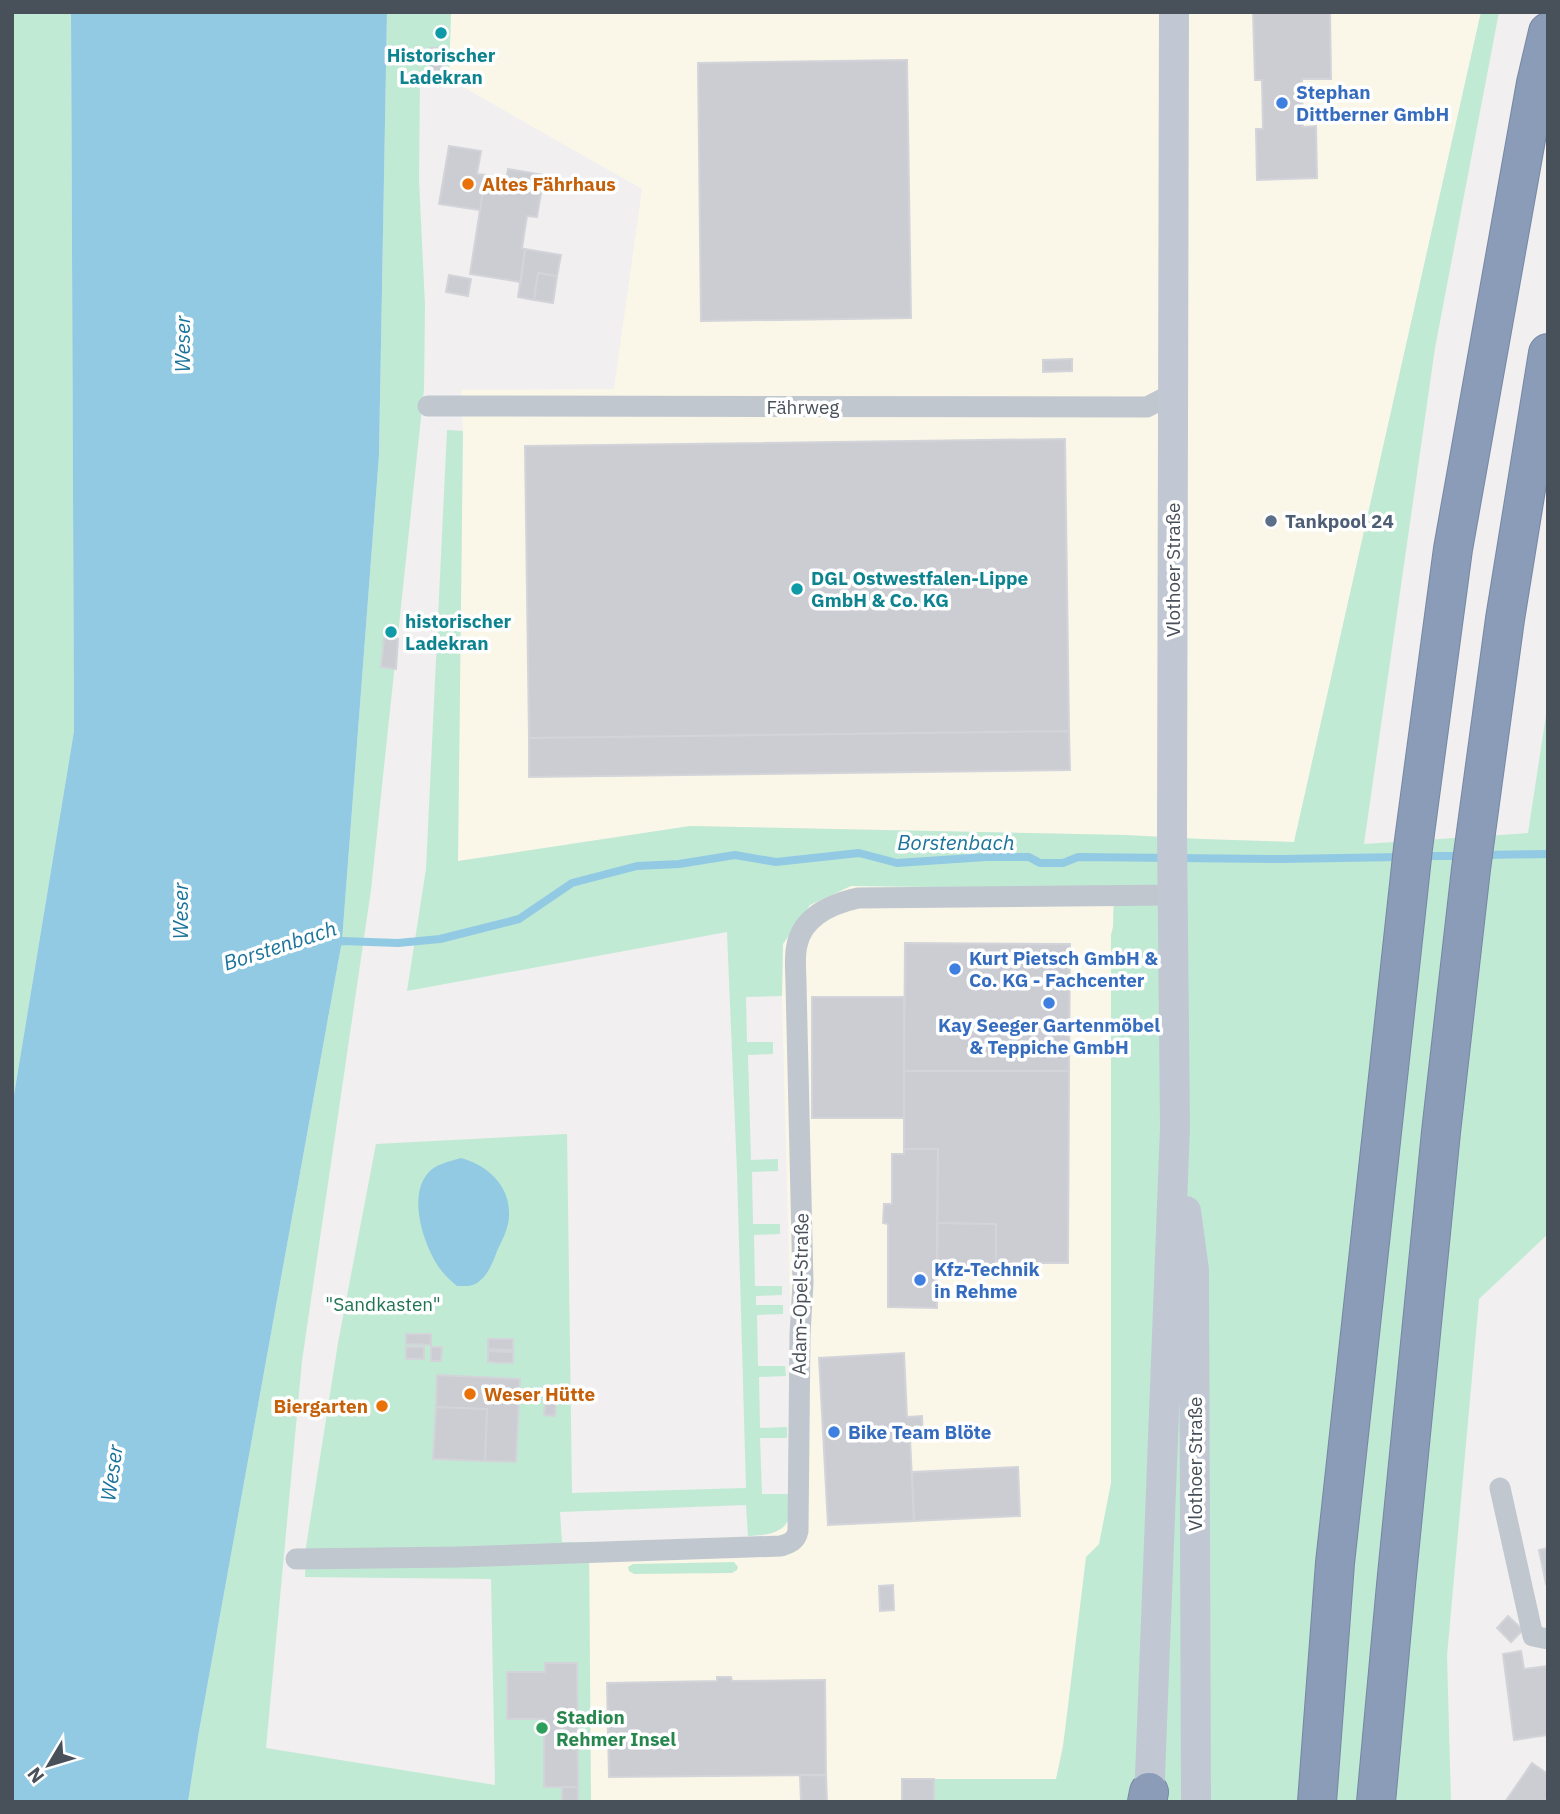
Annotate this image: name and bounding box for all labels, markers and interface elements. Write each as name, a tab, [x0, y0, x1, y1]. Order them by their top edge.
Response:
marker: Historischer Ladekran	[433, 25, 449, 41]
place label: Historischer Ladekran	[387, 43, 496, 89]
place label: Stephan Dittberner GmbH	[1296, 80, 1449, 126]
marker: Stephan Dittberner GmbH	[1274, 95, 1290, 111]
place label: Altes Fährhaus	[482, 172, 616, 196]
marker: Altes Fährhaus	[460, 176, 476, 192]
water label: Weser	[168, 314, 196, 372]
street label: Fährweg	[767, 395, 839, 419]
street label: Vlothoer Straße	[1161, 503, 1185, 637]
place label: Tankpool 24	[1285, 509, 1394, 533]
marker: Tankpool 24	[1263, 513, 1279, 529]
place label: DGL Ostwestfalen-Lippe GmbH & Co. KG	[811, 566, 1028, 612]
marker: DGL Ostwestfalen-Lippe GmbH & Co. KG	[789, 581, 805, 597]
place label: historischer Ladekran	[405, 609, 512, 655]
marker: historischer Ladekran	[383, 624, 399, 640]
water label: Borstenbach	[897, 828, 1015, 856]
water label: Weser	[166, 881, 194, 939]
water label: Borstenbach	[220, 914, 340, 976]
place label: Kurt Pietsch GmbH & Co. KG - Fachcenter	[969, 946, 1158, 992]
marker: Kurt Pietsch GmbH & Co. KG - Fachcenter	[947, 961, 963, 977]
marker: Kay Seeger Gartenmöbel & Teppiche GmbH	[1041, 995, 1057, 1011]
place label: Kay Seeger Gartenmöbel & Teppiche GmbH	[938, 1013, 1160, 1059]
street label: Adam-Opel-Straße	[787, 1213, 813, 1375]
place label: Kfz-Technik in Rehme	[934, 1257, 1039, 1303]
marker: Kfz-Technik in Rehme	[912, 1272, 928, 1288]
park label: "Sandkasten"	[325, 1292, 441, 1316]
place label: Weser Hütte	[484, 1382, 595, 1406]
marker: Weser Hütte	[462, 1386, 478, 1402]
place label: Biergarten	[274, 1394, 368, 1418]
street label: Vlothoer Straße	[1183, 1397, 1207, 1531]
marker: Biergarten	[374, 1398, 390, 1414]
place label: Bike Team Blöte	[848, 1420, 991, 1444]
marker: Bike Team Blöte	[826, 1424, 842, 1440]
water label: Weser	[93, 1441, 129, 1503]
place label: Stadion Rehmer Insel	[556, 1705, 676, 1751]
marker: Stadion Rehmer Insel	[534, 1720, 550, 1736]
north arrow	[14, 1730, 84, 1800]
text: N	[22, 1763, 49, 1788]

